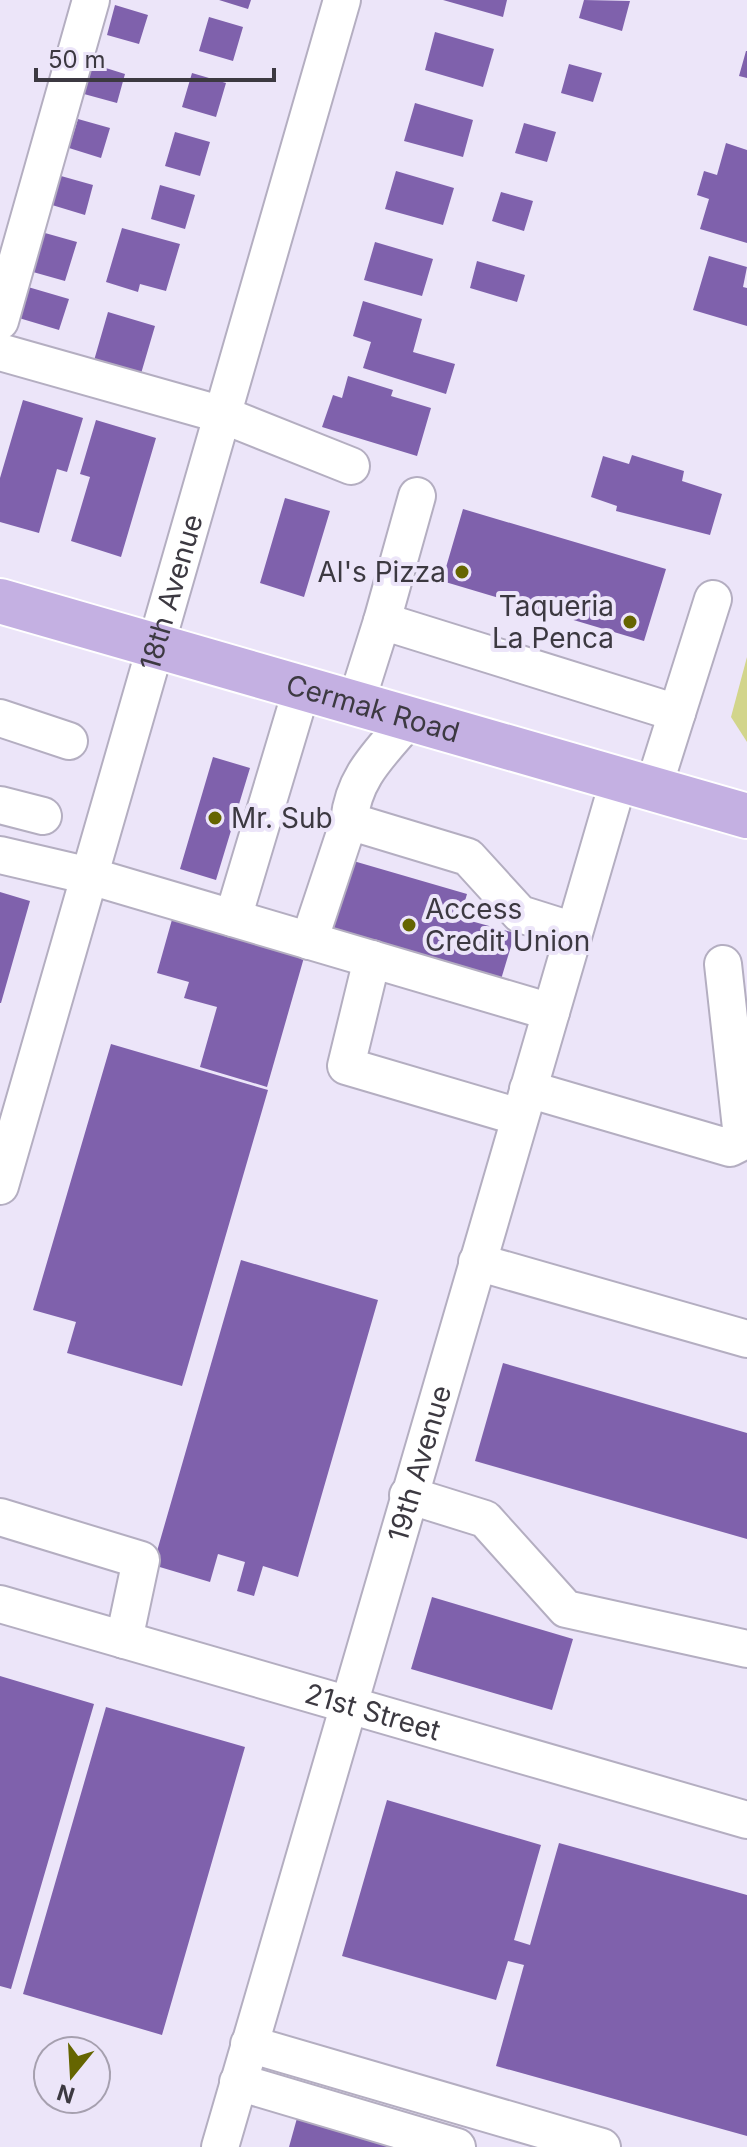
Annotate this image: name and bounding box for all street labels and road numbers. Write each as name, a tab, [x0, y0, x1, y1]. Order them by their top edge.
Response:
street label: 18th Avenue	[133, 510, 210, 674]
street label: Cermak Road	[282, 667, 463, 749]
street label: 19th Avenue	[380, 1381, 458, 1546]
street label: 21st Street	[301, 1676, 444, 1747]

